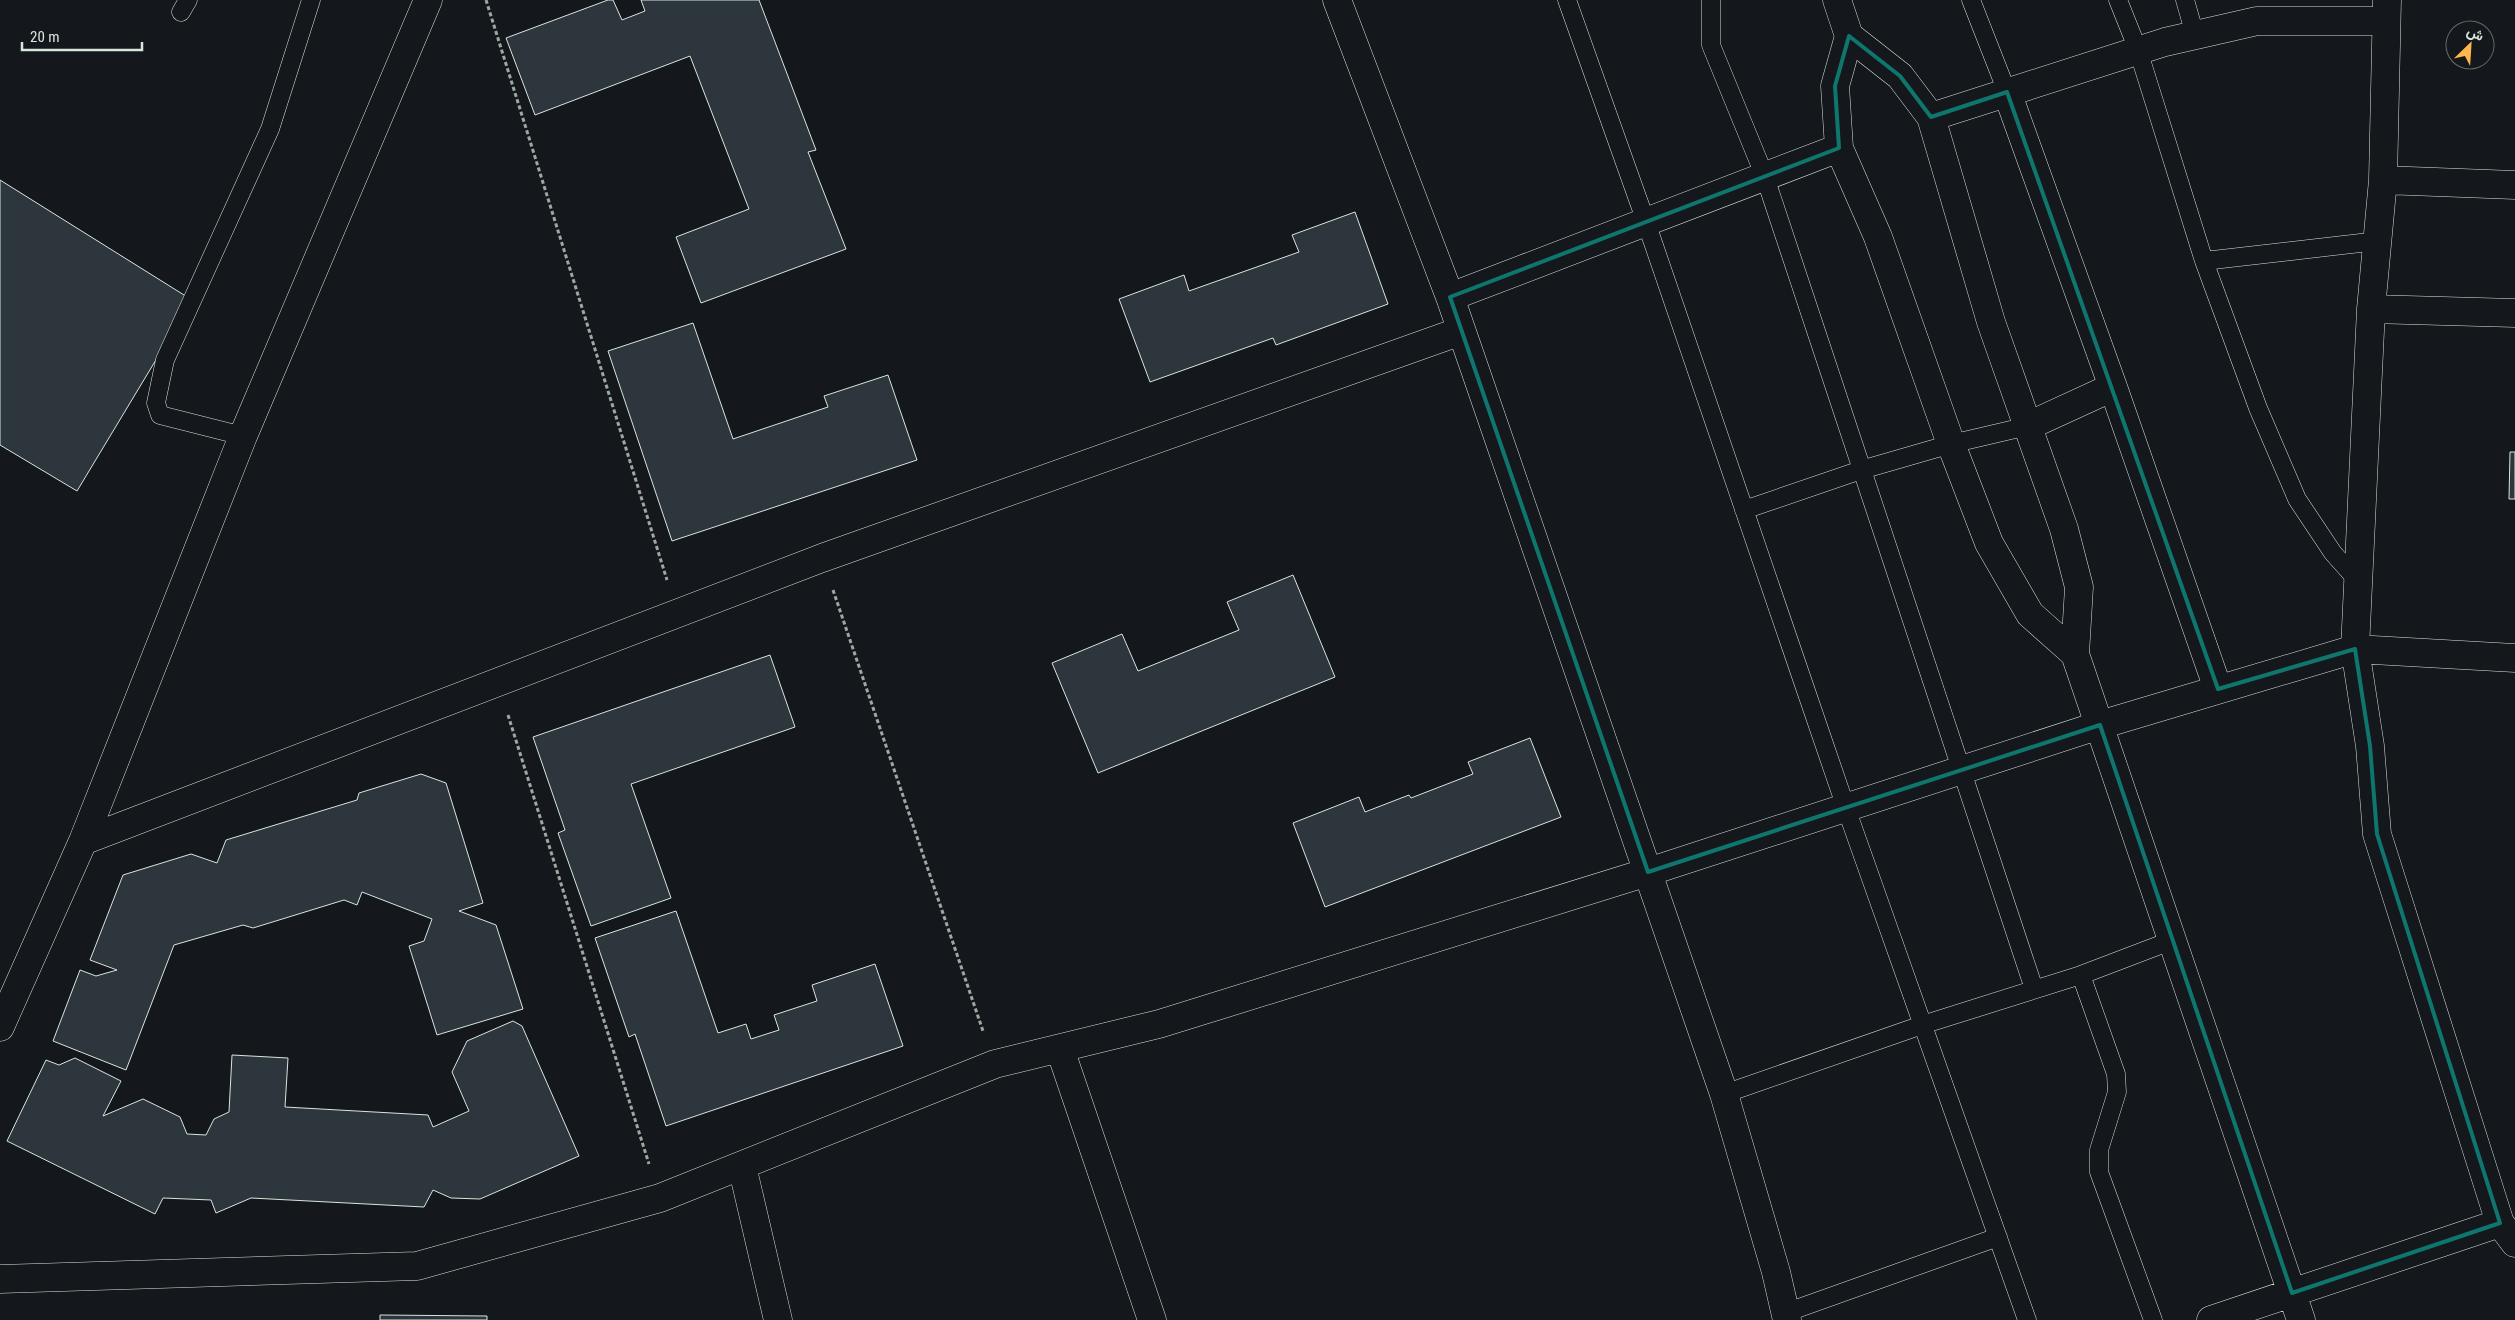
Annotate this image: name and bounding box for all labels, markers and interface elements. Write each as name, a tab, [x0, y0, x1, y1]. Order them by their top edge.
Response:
scale bar	[22, 20, 142, 52]
north arrow	[2445, 20, 2495, 70]
text: ش	[2464, 22, 2487, 45]
text: 20 m	[30, 28, 60, 46]

